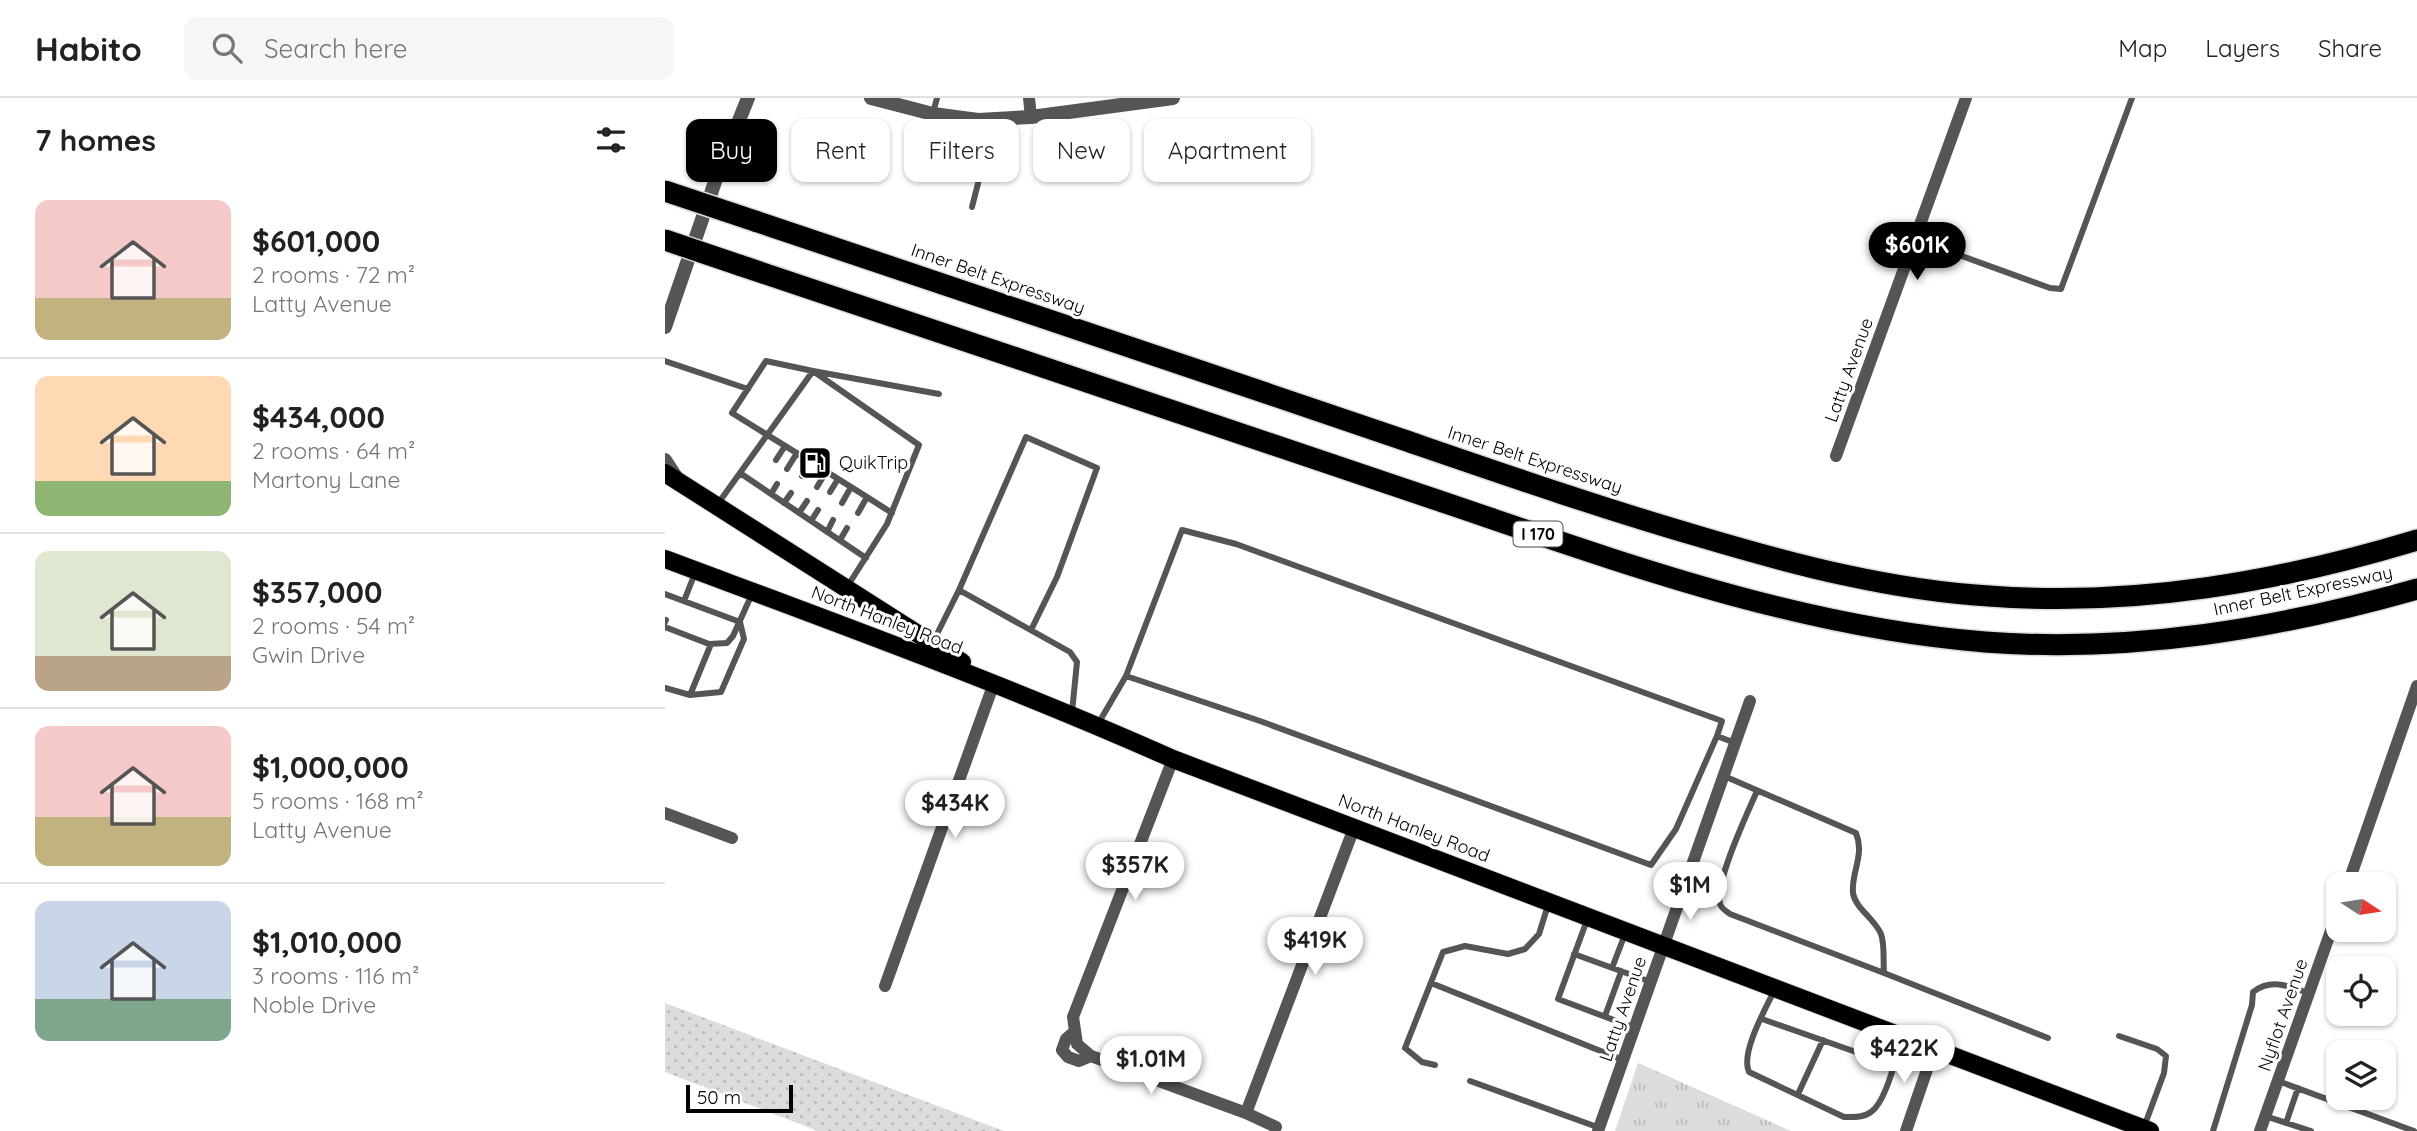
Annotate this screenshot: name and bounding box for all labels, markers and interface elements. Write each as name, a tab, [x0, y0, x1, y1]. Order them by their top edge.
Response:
search box	[184, 17, 674, 80]
text: Habito	[35, 28, 142, 69]
icon: search	[208, 29, 246, 67]
text: Search here	[264, 32, 407, 65]
text: Map	[2118, 33, 2167, 63]
text: Layers	[2205, 33, 2280, 63]
text: Share	[2318, 33, 2382, 63]
chip: Buy	[686, 119, 777, 182]
chip: Rent	[791, 119, 890, 182]
chip: Filters	[904, 119, 1019, 182]
chip: New	[1033, 119, 1130, 182]
chip: Apartment	[1144, 119, 1311, 182]
text: 7 homes	[35, 121, 156, 159]
icon: filters	[592, 121, 630, 159]
text: $601,000	[252, 222, 380, 260]
pin: $601K	[1868, 222, 1966, 282]
icon: home	[91, 228, 175, 312]
text: $601K	[1885, 230, 1949, 259]
street label: Inner Belt Expressway	[908, 238, 1088, 319]
text: 2 rooms · 72 m²	[252, 260, 415, 289]
text: Latty Avenue	[252, 289, 392, 318]
street label: Latty Avenue	[1819, 314, 1878, 425]
text: $434,000	[252, 398, 385, 436]
icon: home	[91, 404, 175, 488]
street label: Inner Belt Expressway	[1445, 420, 1625, 499]
text: 2 rooms · 64 m²	[252, 436, 415, 465]
fuel station icon: QuikTrip	[796, 444, 834, 482]
place label: QuikTrip	[839, 451, 908, 474]
text: Martony Lane	[252, 465, 400, 494]
road number: I 170	[1513, 522, 1563, 546]
street label: Inner Belt Expressway	[2211, 560, 2395, 621]
text: $357,000	[252, 573, 382, 611]
icon: home	[91, 579, 175, 663]
street label: North Hanley Road	[808, 580, 966, 659]
text: 2 rooms · 54 m²	[252, 611, 415, 640]
text: Gwin Drive	[252, 640, 365, 669]
text: $1,000,000	[252, 748, 409, 786]
icon: home	[91, 754, 175, 838]
pin: $434K	[906, 780, 1004, 840]
text: 5 rooms · 168 m²	[252, 786, 424, 815]
text: $434K	[921, 788, 989, 817]
street label: North Hanley Road	[1335, 788, 1493, 867]
text: Latty Avenue	[252, 815, 392, 844]
pin: $357K	[1086, 842, 1184, 902]
text: $357K	[1101, 850, 1169, 879]
pin: $1M	[1656, 862, 1724, 922]
text: $1M	[1669, 870, 1711, 899]
north arrow	[2326, 872, 2396, 942]
map controls	[2326, 872, 2396, 1110]
pin: $419K	[1266, 918, 1364, 977]
text: $1,010,000	[252, 923, 402, 961]
text: $419K	[1283, 925, 1347, 954]
icon: home	[91, 929, 175, 1013]
street label: Latty Avenue	[1594, 953, 1651, 1064]
street label: Nyflot Avenue	[2253, 956, 2313, 1074]
button: locate	[2326, 956, 2396, 1026]
text: 3 rooms · 116 m²	[252, 961, 419, 990]
text: Noble Drive	[252, 990, 376, 1019]
pin: $422K	[1855, 1026, 1953, 1085]
text: $422K	[1870, 1033, 1938, 1062]
pin: $1.01M	[1094, 1037, 1208, 1096]
button: layers	[2326, 1040, 2396, 1110]
text: $1.01M	[1116, 1044, 1186, 1073]
scale bar	[686, 1082, 793, 1114]
text: 50 m	[697, 1085, 741, 1109]

